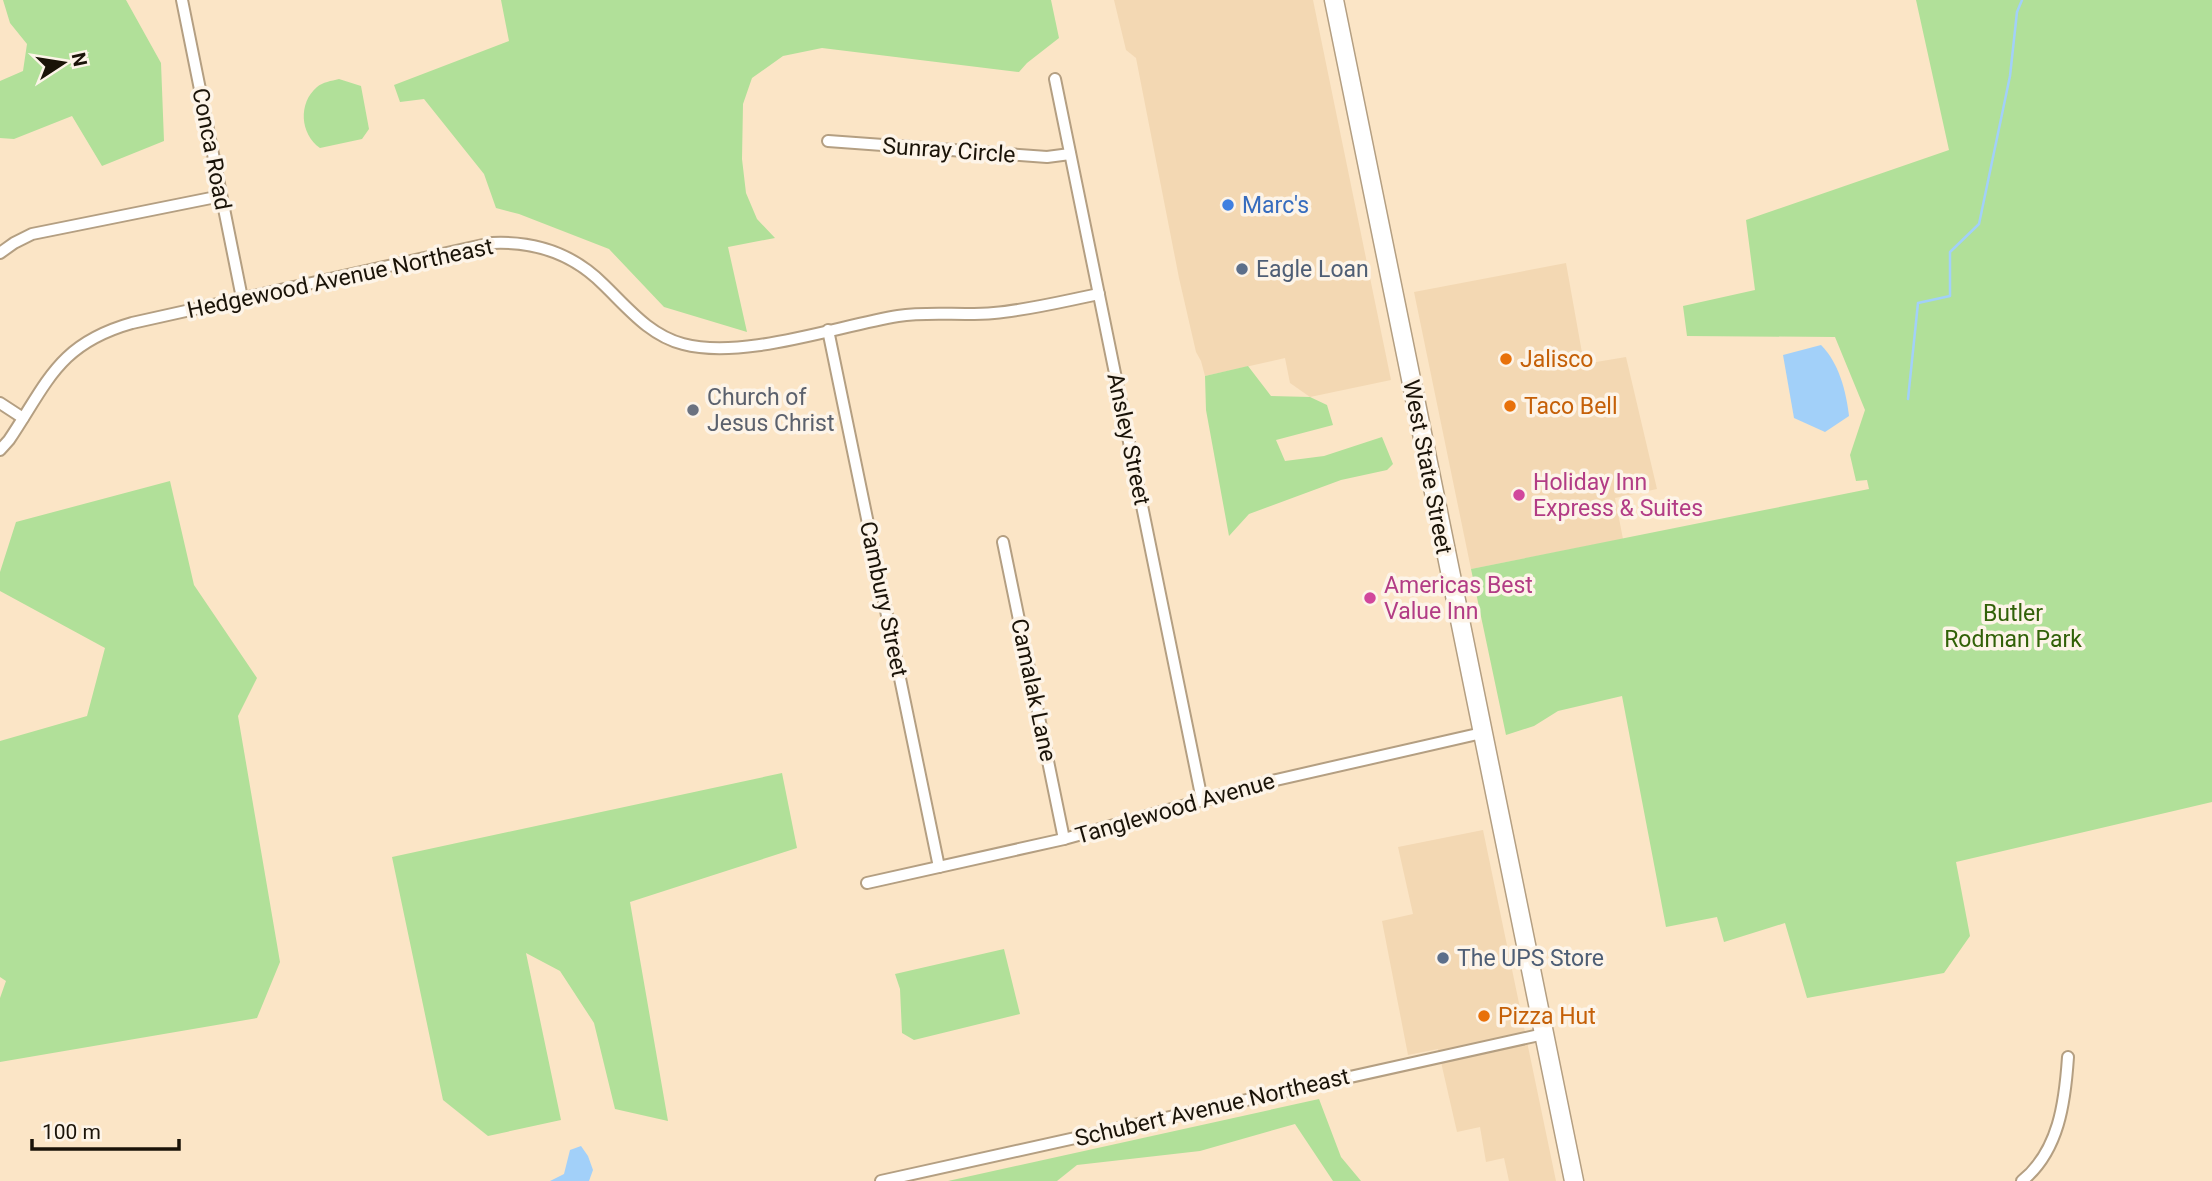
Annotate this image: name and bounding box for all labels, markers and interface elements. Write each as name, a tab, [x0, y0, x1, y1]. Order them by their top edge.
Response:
north arrow	[28, 28, 98, 98]
text: N	[66, 51, 92, 69]
street label: Conca Road	[186, 86, 237, 212]
street label: Sunray Circle	[882, 132, 1016, 169]
place label: Marc's	[1242, 192, 1309, 219]
marker: Marc's	[1220, 197, 1236, 213]
street label: Hedgewood Avenue Northeast	[185, 233, 495, 324]
place label: Eagle Loan	[1256, 256, 1369, 283]
marker: Eagle Loan	[1234, 261, 1250, 277]
place label: Jalisco	[1520, 346, 1593, 373]
marker: Jalisco	[1498, 351, 1514, 367]
street label: Ansley Street	[1101, 371, 1156, 508]
street label: West State Street	[1397, 378, 1458, 557]
place label: Church of Jesus Christ	[707, 384, 834, 437]
place label: Taco Bell	[1524, 393, 1618, 420]
marker: Taco Bell	[1502, 398, 1518, 414]
marker: Church of Jesus Christ	[685, 402, 701, 418]
place label: Holiday Inn Express & Suites	[1533, 469, 1703, 522]
marker: Holiday Inn Express & Suites	[1511, 487, 1527, 503]
street label: Cambury Street	[854, 519, 913, 679]
place label: Americas Best Value Inn	[1384, 572, 1533, 625]
marker: Americas Best Value Inn	[1362, 590, 1378, 606]
park label: Butler Rodman Park	[1944, 600, 2082, 653]
street label: Camalak Lane	[1005, 616, 1062, 764]
street label: Tanglewood Avenue	[1073, 767, 1278, 850]
place label: The UPS Store	[1457, 945, 1604, 972]
marker: The UPS Store	[1435, 950, 1451, 966]
place label: Pizza Hut	[1498, 1003, 1596, 1030]
marker: Pizza Hut	[1476, 1008, 1492, 1024]
street label: Schubert Avenue Northeast	[1072, 1063, 1352, 1152]
scale bar	[32, 1108, 178, 1152]
text: 100 m	[42, 1120, 101, 1144]

